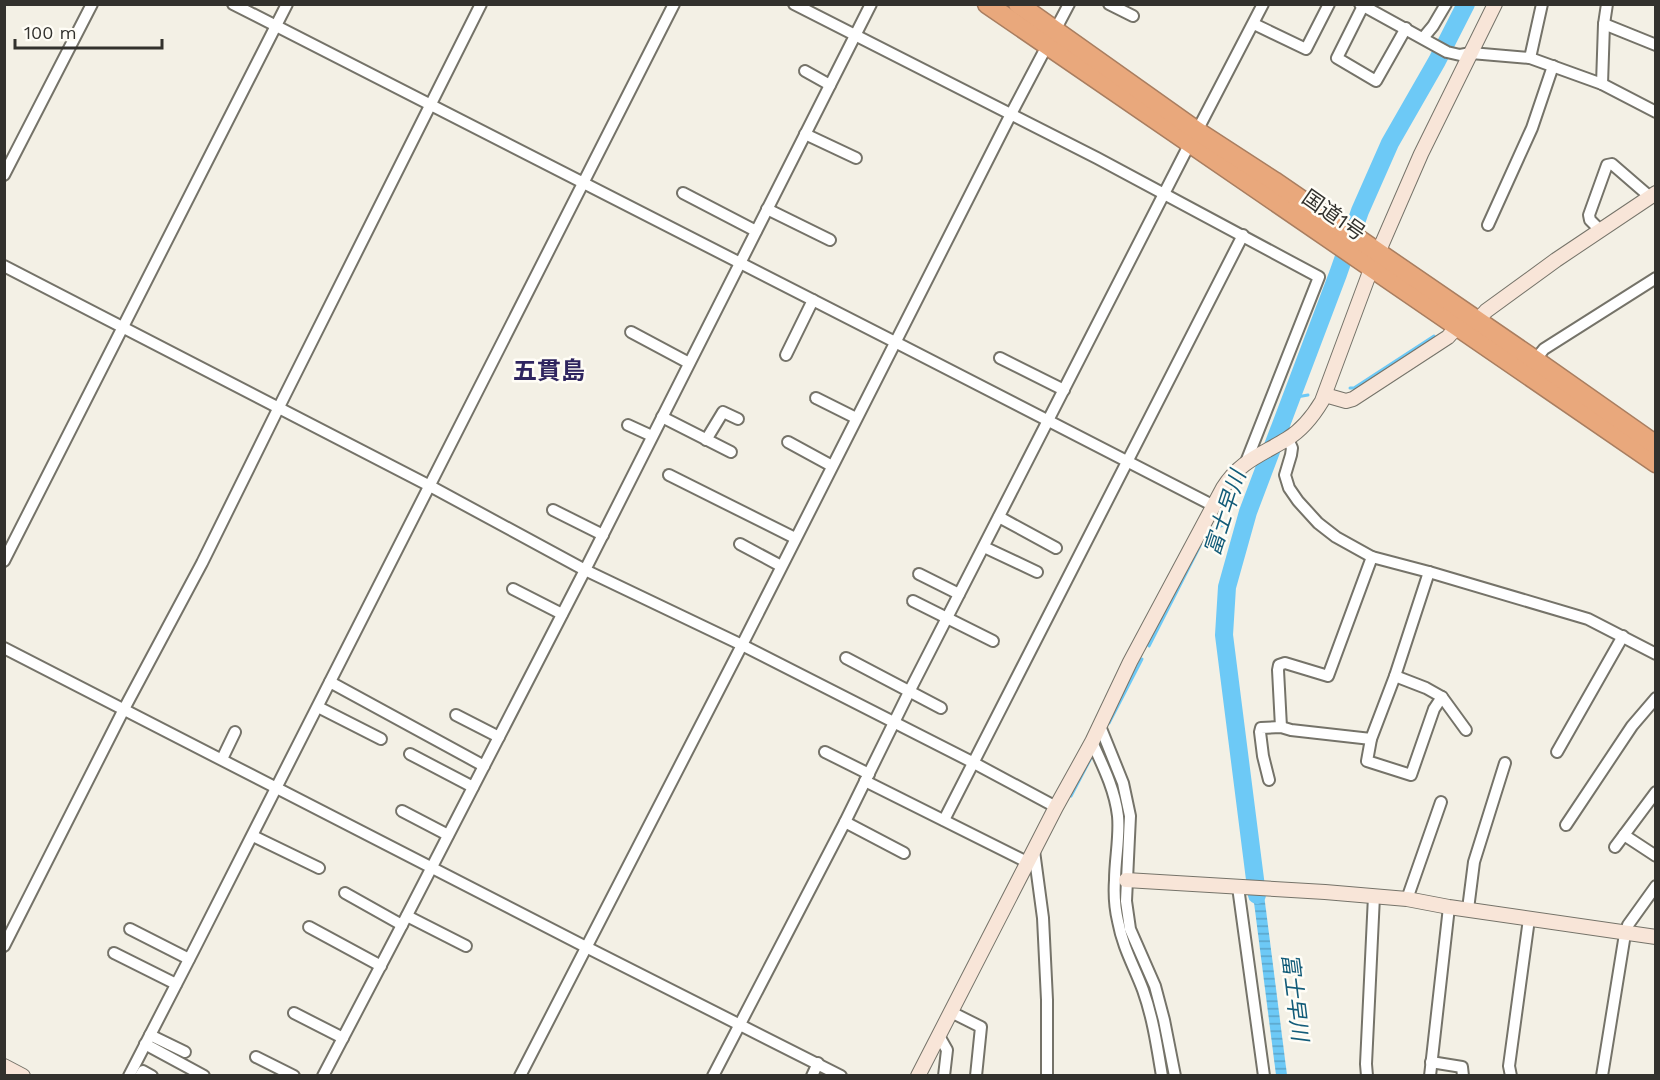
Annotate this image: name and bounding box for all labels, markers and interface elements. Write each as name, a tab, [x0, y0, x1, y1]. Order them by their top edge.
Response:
scale bar	[15, 12, 162, 50]
text: 100 m	[24, 22, 77, 43]
street label: 国道1号	[1298, 184, 1370, 246]
district label: 五貫島	[513, 357, 585, 385]
water label: 富士早川	[1200, 465, 1251, 559]
water label: 富士早川	[1277, 952, 1313, 1044]

